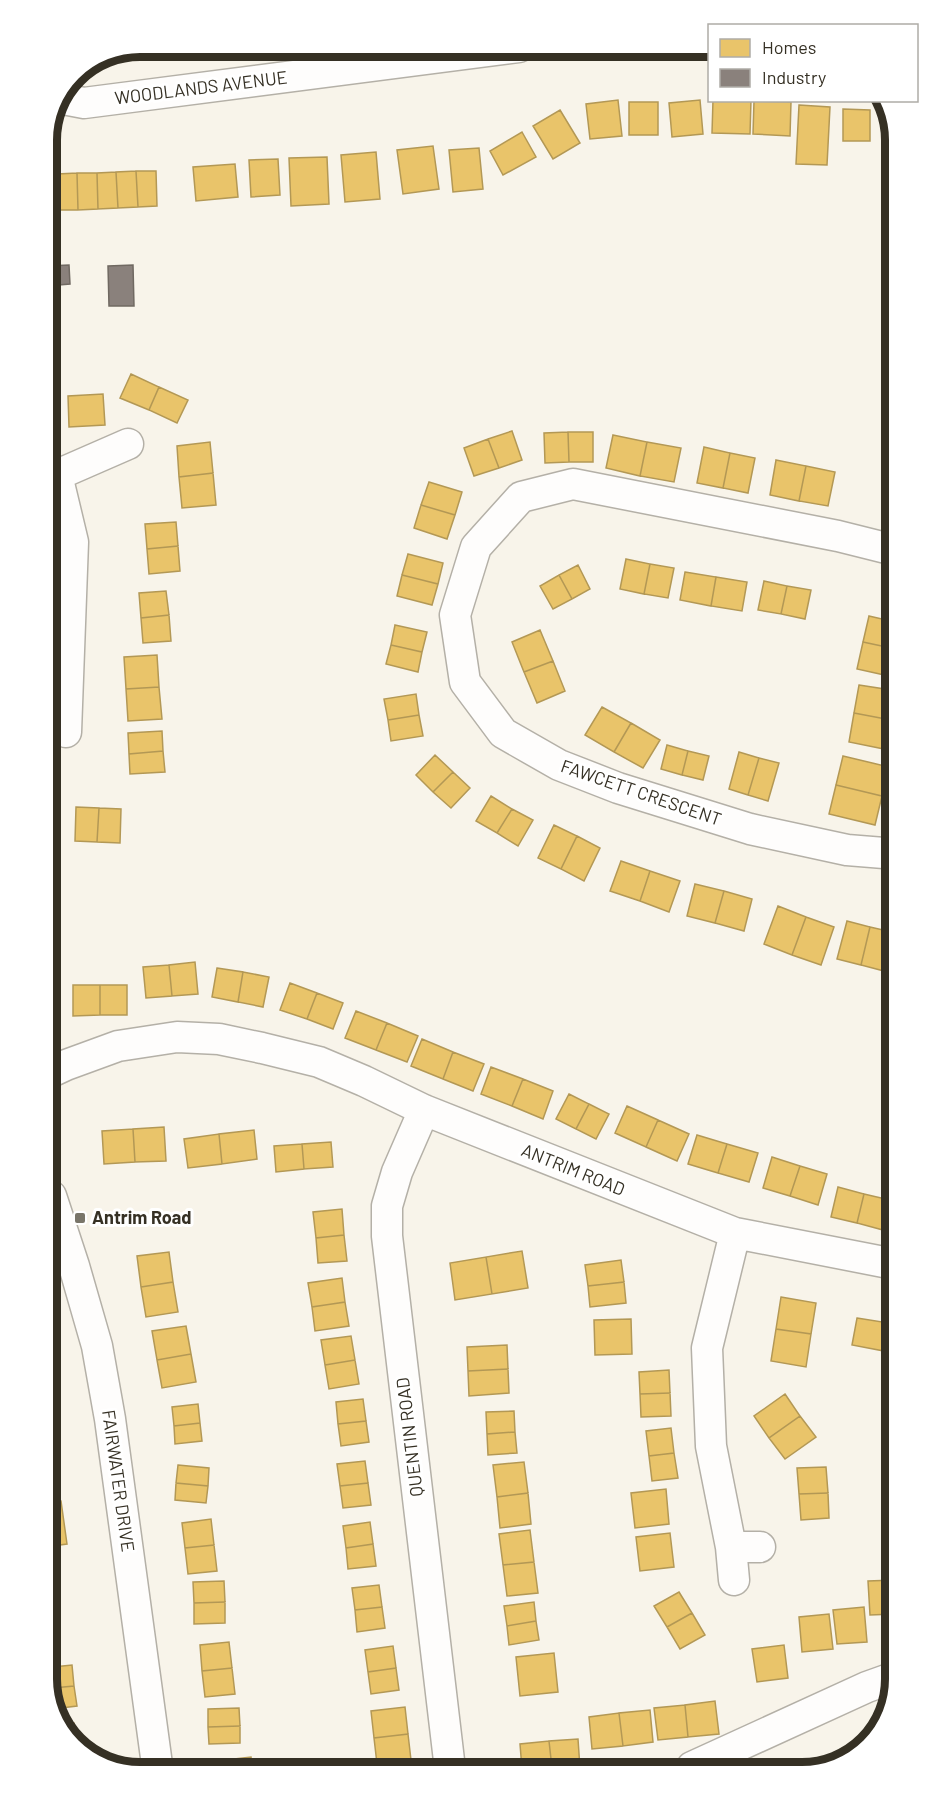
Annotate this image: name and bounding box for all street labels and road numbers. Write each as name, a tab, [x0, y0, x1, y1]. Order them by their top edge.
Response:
street label: WOODLANDS AVENUE	[113, 65, 289, 109]
street label: FAWCETT CRESCENT	[558, 754, 724, 830]
street label: ANTRIM ROAD	[518, 1138, 628, 1200]
street label: QUENTIN ROAD	[391, 1376, 427, 1498]
street label: FAIRWATER DRIVE	[98, 1408, 140, 1553]

